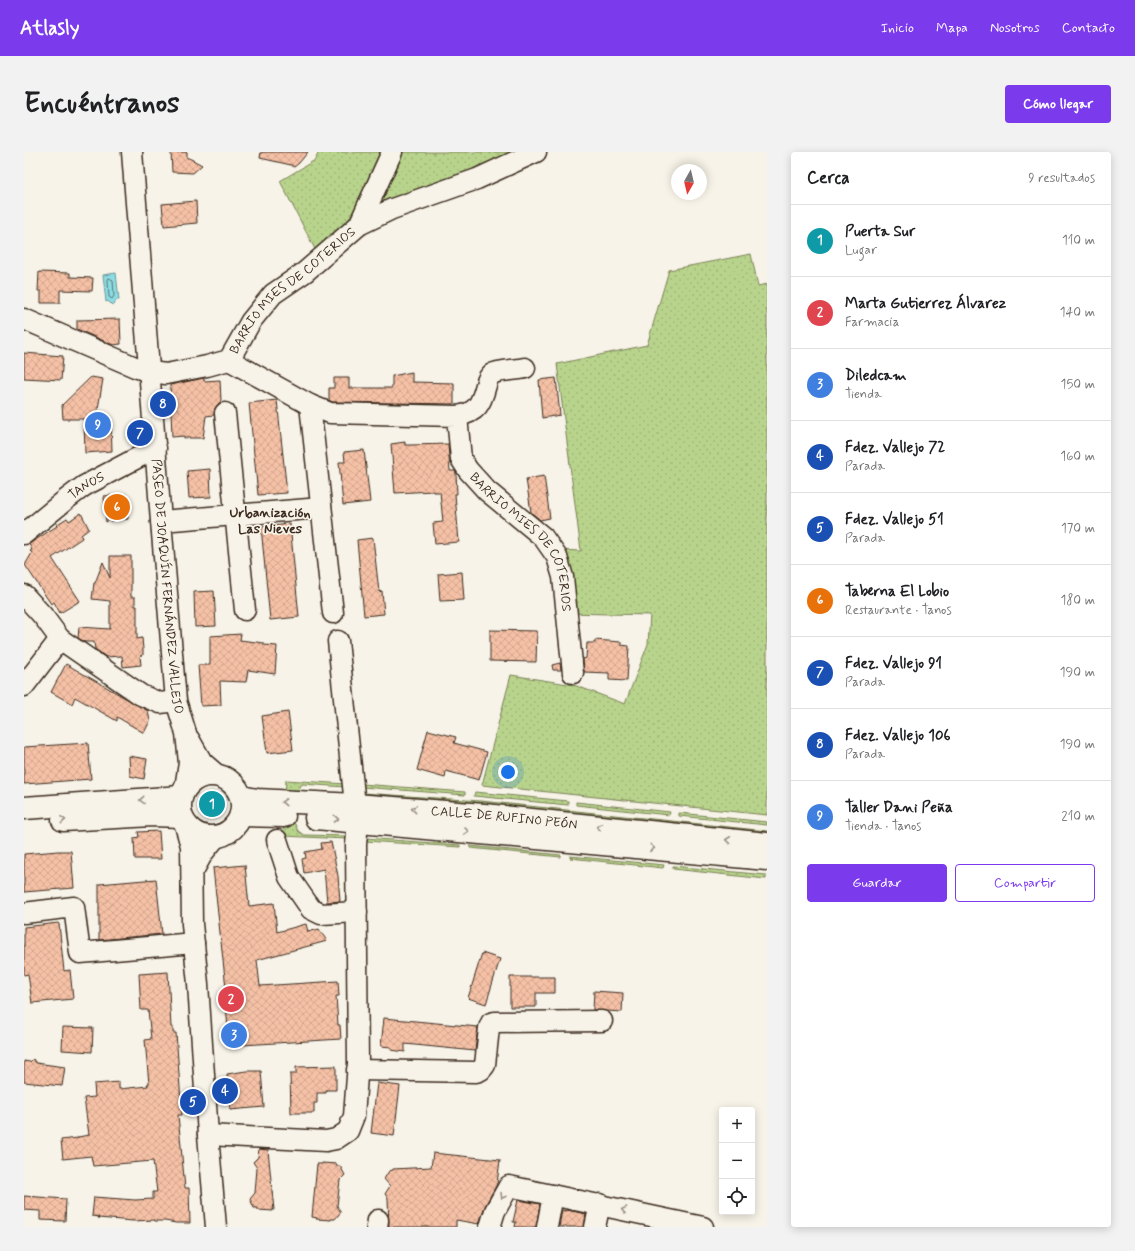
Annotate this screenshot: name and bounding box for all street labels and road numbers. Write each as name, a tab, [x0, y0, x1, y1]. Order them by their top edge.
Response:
street label: BARRIO MIES DE COTERIOS	[226, 223, 359, 357]
street label: PASEO DE JOAQUÍN FERNÁNDEZ VALLEJO	[148, 458, 188, 716]
street label: TANOS	[65, 468, 108, 503]
street label: BARRIO MIES DE COTERIOS	[466, 469, 575, 612]
street label: CALLE DE RUFINO PEÓN	[430, 802, 578, 833]

